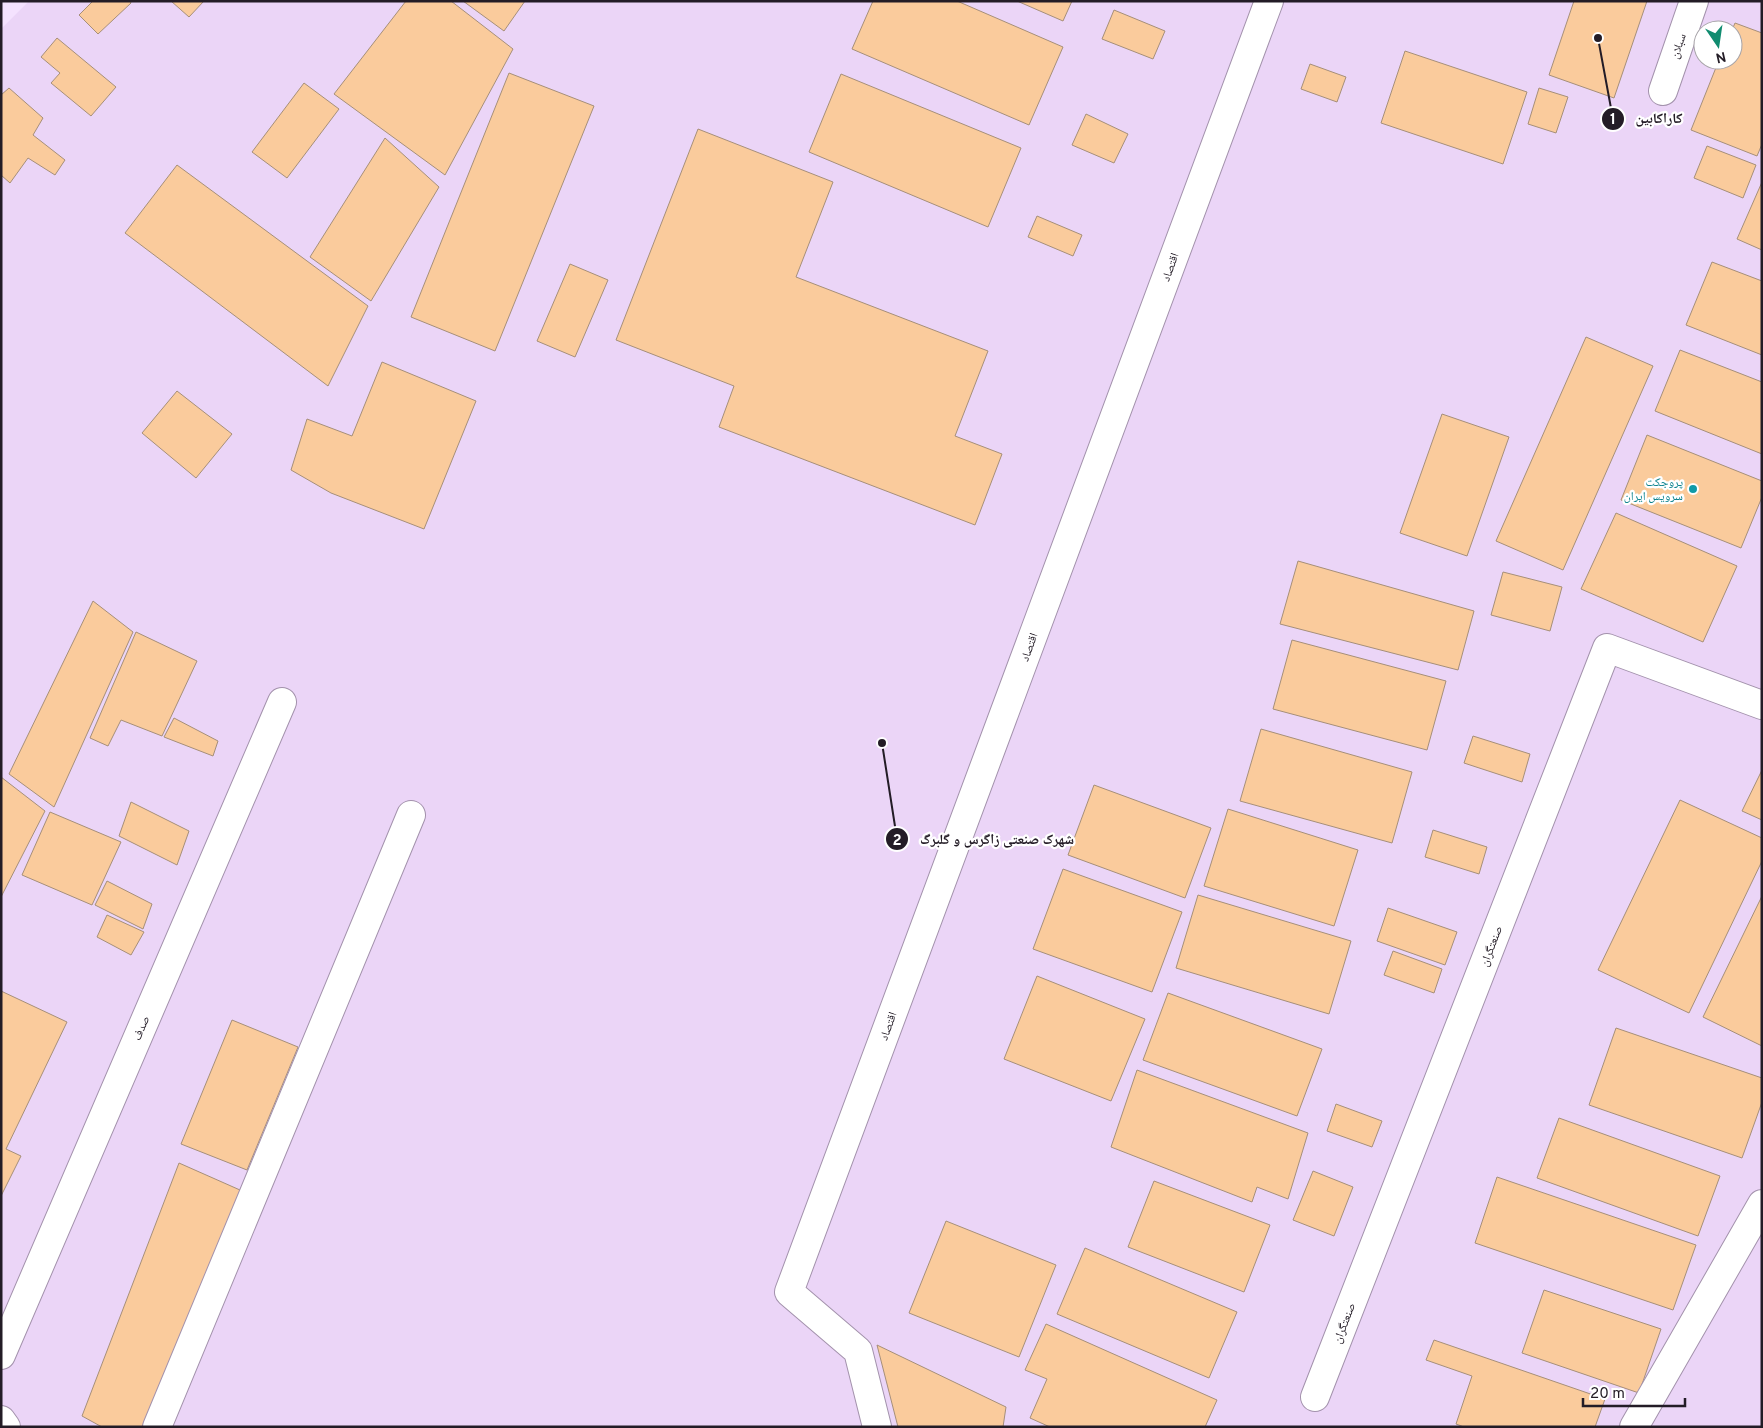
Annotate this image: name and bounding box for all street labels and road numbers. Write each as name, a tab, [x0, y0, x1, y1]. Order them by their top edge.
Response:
street label: سبلان	[1667, 31, 1691, 61]
street label: اقتصاد	[1158, 251, 1184, 284]
street label: اقتصاد	[1017, 631, 1043, 664]
street label: صنعتگران	[1477, 924, 1507, 969]
street label: اقتصاد	[876, 1010, 902, 1043]
street label: صدف	[130, 1014, 154, 1043]
street label: صنعتگران	[1330, 1301, 1360, 1346]

